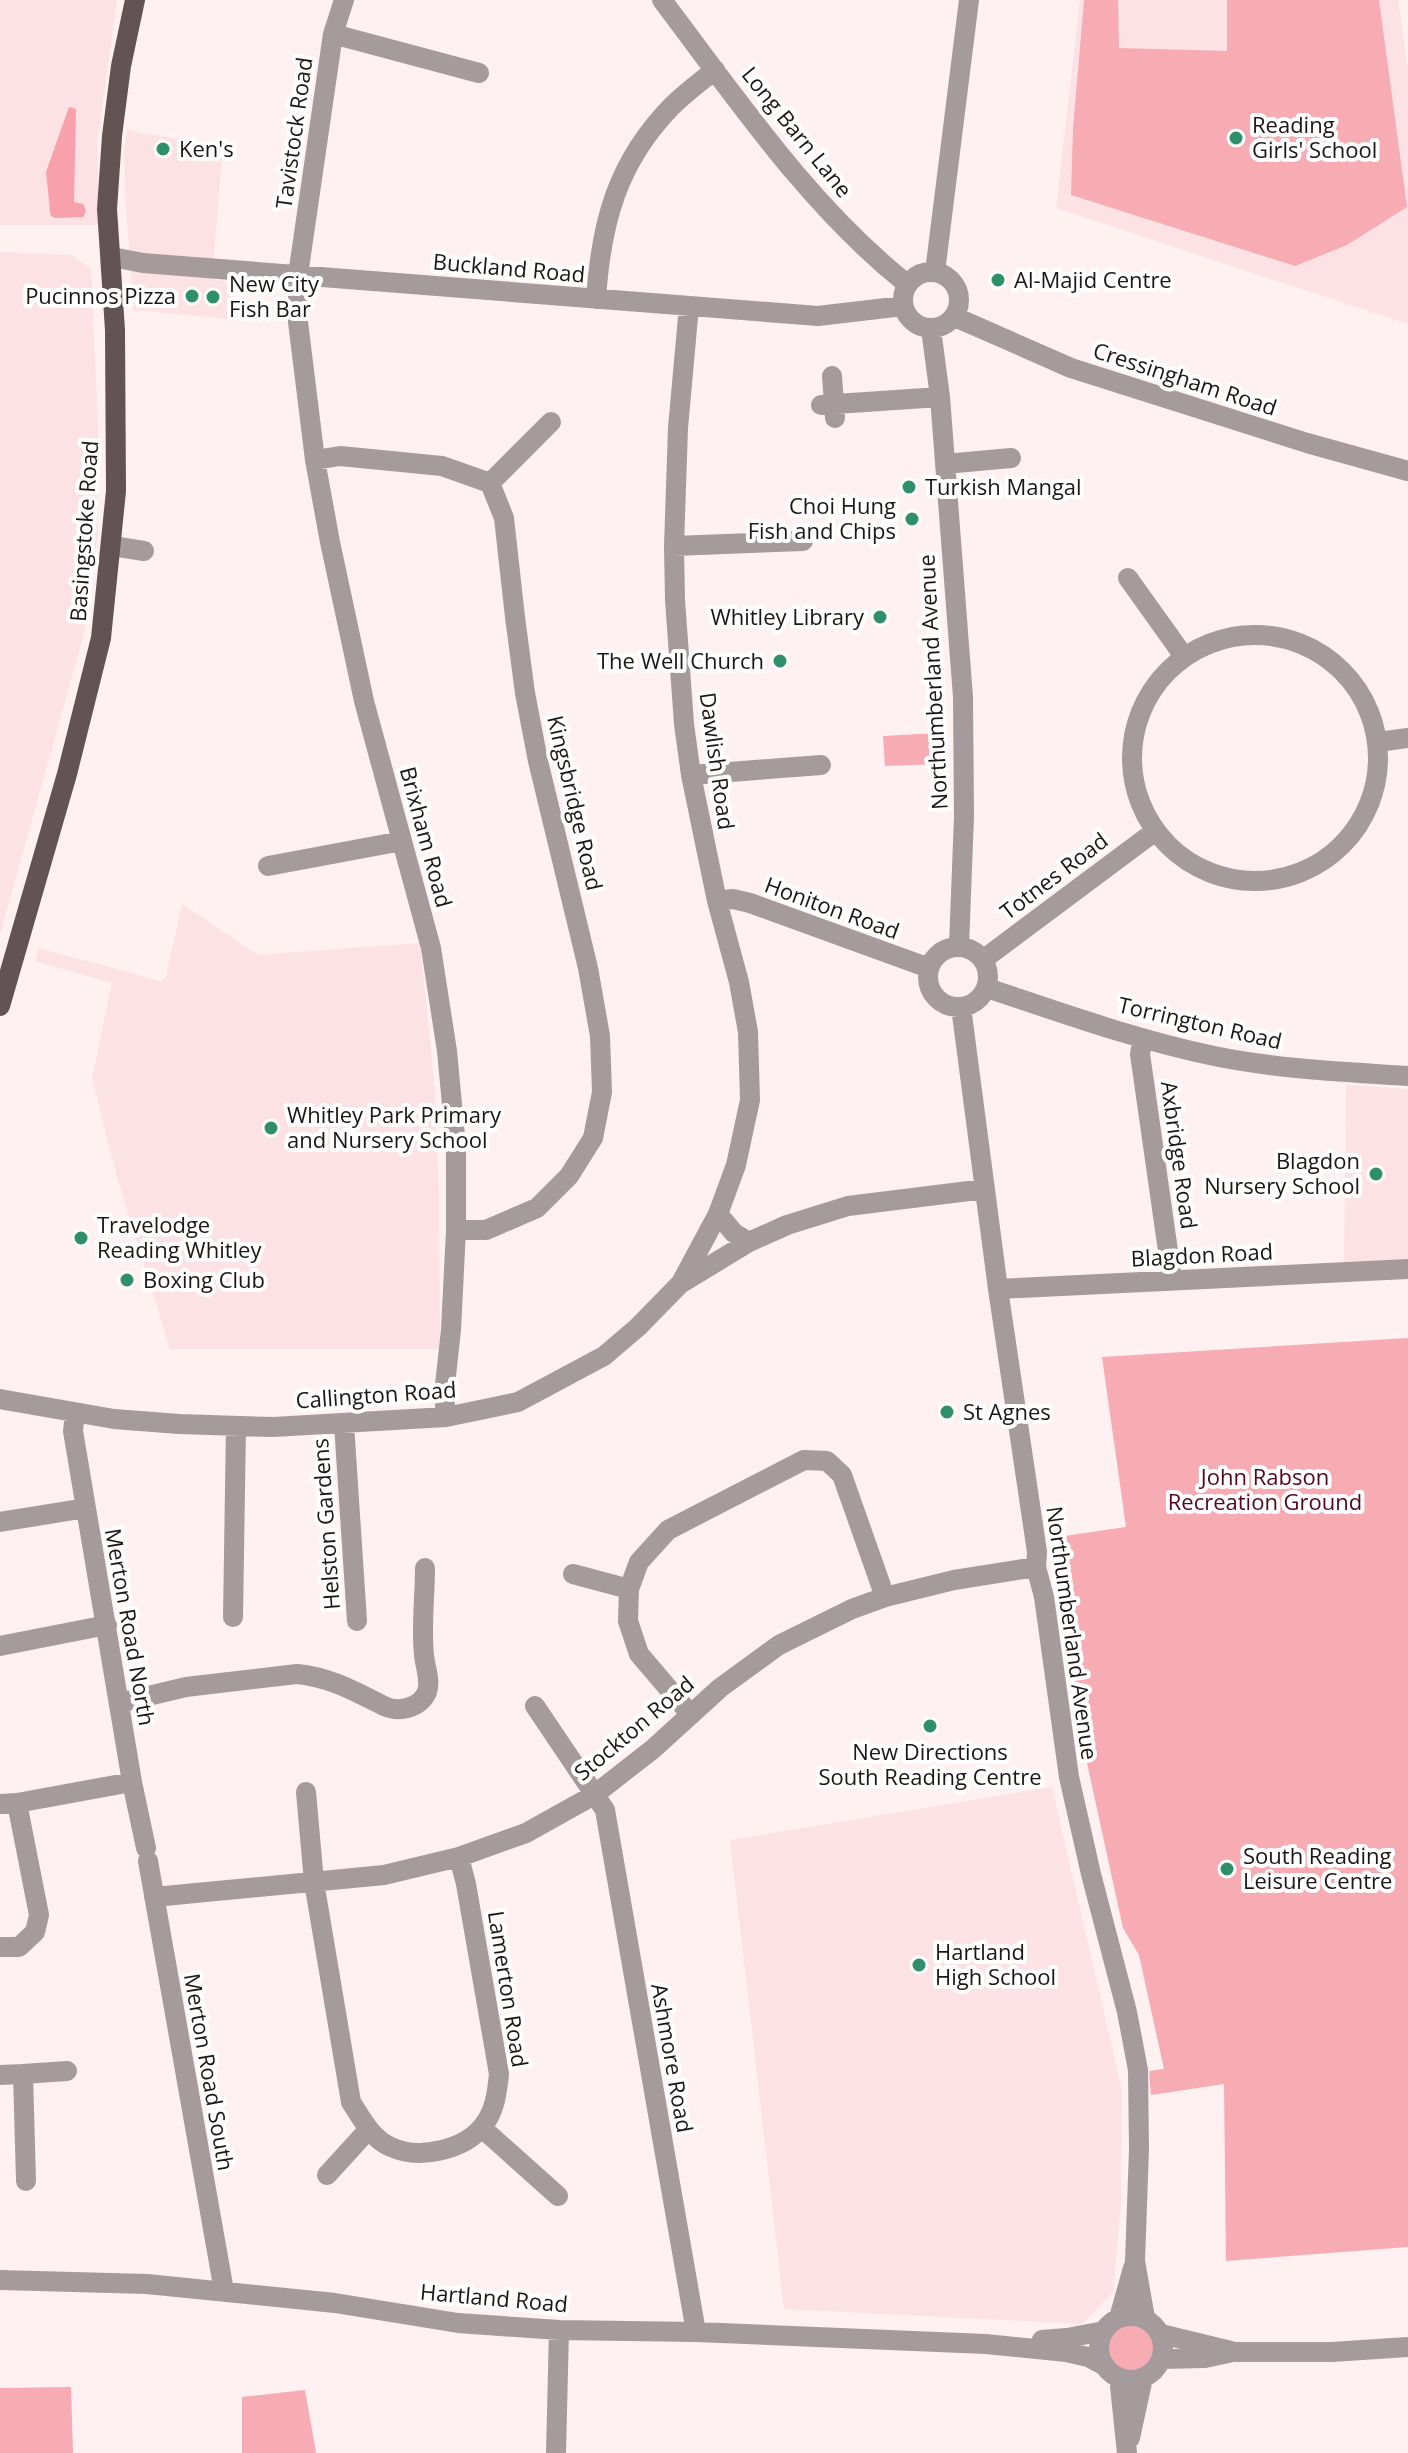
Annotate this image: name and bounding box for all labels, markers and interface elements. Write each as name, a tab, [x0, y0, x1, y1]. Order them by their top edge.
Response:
street label: Tavistock Road	[268, 55, 318, 211]
street label: Long Barn Lane	[736, 60, 860, 203]
place label: Reading Girls' School	[1252, 109, 1377, 164]
marker: Reading Girls' School	[1227, 129, 1245, 147]
place label: Ken's	[179, 133, 234, 163]
marker: Ken's	[154, 140, 172, 158]
street label: Buckland Road	[432, 245, 586, 289]
place label: Al-Majid Centre	[1014, 264, 1172, 294]
place label: New City Fish Bar	[229, 268, 320, 323]
marker: Al-Majid Centre	[989, 271, 1007, 289]
place label: Pucinnos Pizza	[25, 280, 176, 310]
marker: Pucinnos Pizza	[183, 287, 201, 305]
marker: New City Fish Bar	[204, 288, 222, 306]
street label: Cressingham Road	[1090, 334, 1281, 422]
street label: Basingstoke Road	[62, 439, 104, 623]
place label: Turkish Mangal	[925, 471, 1082, 501]
marker: Turkish Mangal	[900, 478, 918, 496]
place label: Choi Hung Fish and Chips	[748, 490, 896, 545]
marker: Choi Hung Fish and Chips	[903, 510, 921, 528]
street label: Northumberland Avenue	[910, 554, 954, 811]
place label: Whitley Library	[710, 601, 865, 631]
marker: Whitley Library	[871, 608, 889, 626]
place label: The Well Church	[597, 645, 764, 675]
marker: The Well Church	[771, 652, 789, 670]
street label: Dawlish Road	[693, 690, 742, 832]
street label: Kingsbridge Road	[541, 712, 611, 893]
street label: Brixham Road	[394, 763, 460, 910]
street label: Totnes Road	[993, 825, 1113, 926]
street label: Honiton Road	[761, 869, 904, 945]
street label: Torrington Road	[1115, 989, 1285, 1055]
street label: Axbridge Road	[1155, 1079, 1205, 1231]
place label: Whitley Park Primary and Nursery School	[287, 1099, 502, 1154]
marker: Whitley Park Primary and Nursery School	[262, 1119, 280, 1137]
place label: Blagdon Nursery School	[1204, 1145, 1360, 1200]
marker: Blagdon Nursery School	[1367, 1165, 1385, 1183]
place label: Travelodge Reading Whitley	[97, 1209, 262, 1264]
marker: Travelodge Reading Whitley	[72, 1229, 90, 1247]
street label: Blagdon Road	[1130, 1235, 1274, 1273]
place label: Boxing Club	[143, 1264, 265, 1294]
marker: Boxing Club	[118, 1271, 136, 1289]
street label: Callington Road	[295, 1373, 457, 1415]
place label: St Agnes	[963, 1396, 1051, 1426]
marker: St Agnes	[938, 1403, 956, 1421]
street label: Helston Gardens	[304, 1437, 346, 1611]
park label: John Rabson Recreation Ground	[1168, 1461, 1362, 1516]
street label: Northumberland Avenue	[1040, 1504, 1106, 1762]
street label: Merton Road North	[99, 1526, 163, 1728]
street label: Stockton Road	[567, 1668, 700, 1786]
marker: New Directions South Reading Centre	[921, 1717, 939, 1735]
place label: New Directions South Reading Centre	[818, 1736, 1042, 1791]
place label: South Reading Leisure Centre	[1243, 1840, 1392, 1895]
marker: South Reading Leisure Centre	[1218, 1860, 1236, 1878]
street label: Lamerton Road	[482, 1908, 536, 2069]
place label: Hartland High School	[935, 1936, 1056, 1991]
marker: Hartland High School	[910, 1956, 928, 1974]
street label: Merton Road South	[178, 1971, 242, 2173]
street label: Ashmore Road	[645, 1981, 701, 2135]
street label: Hartland Road	[419, 2276, 569, 2318]

